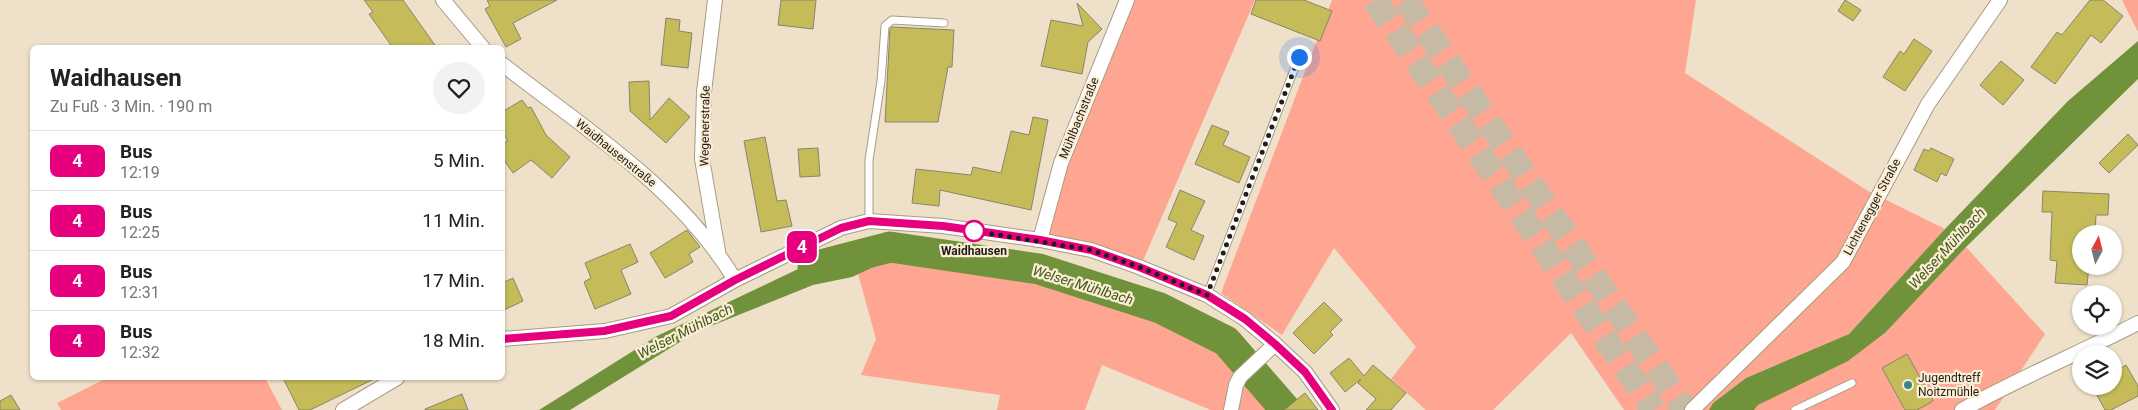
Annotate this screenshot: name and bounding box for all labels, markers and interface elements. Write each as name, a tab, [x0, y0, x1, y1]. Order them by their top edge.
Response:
your location	[1287, 45, 1312, 70]
button: heart	[433, 62, 485, 114]
text: Waidhausen	[50, 64, 182, 92]
street label: Mühlbachstraße	[1056, 75, 1102, 161]
street label: Wegenerstraße	[697, 85, 713, 167]
text: Zu Fuß · 3 Min. · 190 m	[50, 97, 212, 116]
street label: Waidhausenstraße	[573, 116, 659, 190]
text: Bus	[120, 140, 153, 163]
text: 5 Min.	[433, 149, 485, 172]
text: 4	[72, 150, 83, 171]
street label: Lichtenegger Straße	[1841, 156, 1903, 258]
text: 12:19	[120, 163, 160, 182]
text: Bus	[120, 200, 153, 223]
water label: Welser Mühlbach	[1906, 204, 1988, 292]
text: 11 Min.	[422, 209, 485, 232]
text: 4	[72, 210, 83, 231]
marker: Waidhausen	[963, 220, 985, 242]
text: 12:25	[120, 223, 160, 242]
north arrow	[2072, 225, 2122, 275]
map controls	[2072, 225, 2122, 395]
line badge: 4	[786, 231, 818, 263]
text: 4	[797, 236, 807, 257]
place label: Waidhausen	[941, 244, 1007, 258]
text: Bus	[120, 260, 153, 283]
water label: Welser Mühlbach	[1031, 262, 1135, 308]
text: 17 Min.	[422, 269, 485, 292]
text: 4	[72, 270, 83, 291]
text: 12:31	[120, 283, 160, 302]
button: locate	[2072, 285, 2122, 335]
water label: Welser Mühlbach	[635, 300, 735, 362]
text: Bus	[120, 320, 153, 343]
text: 18 Min.	[422, 329, 485, 352]
text: 4	[72, 330, 83, 351]
text: 12:32	[120, 343, 160, 362]
button: layers	[2072, 345, 2122, 395]
place label: Jugendtreff Noitzmühle	[1918, 371, 1981, 399]
marker: Jugendtreff Noitzmühle	[1902, 379, 1914, 391]

